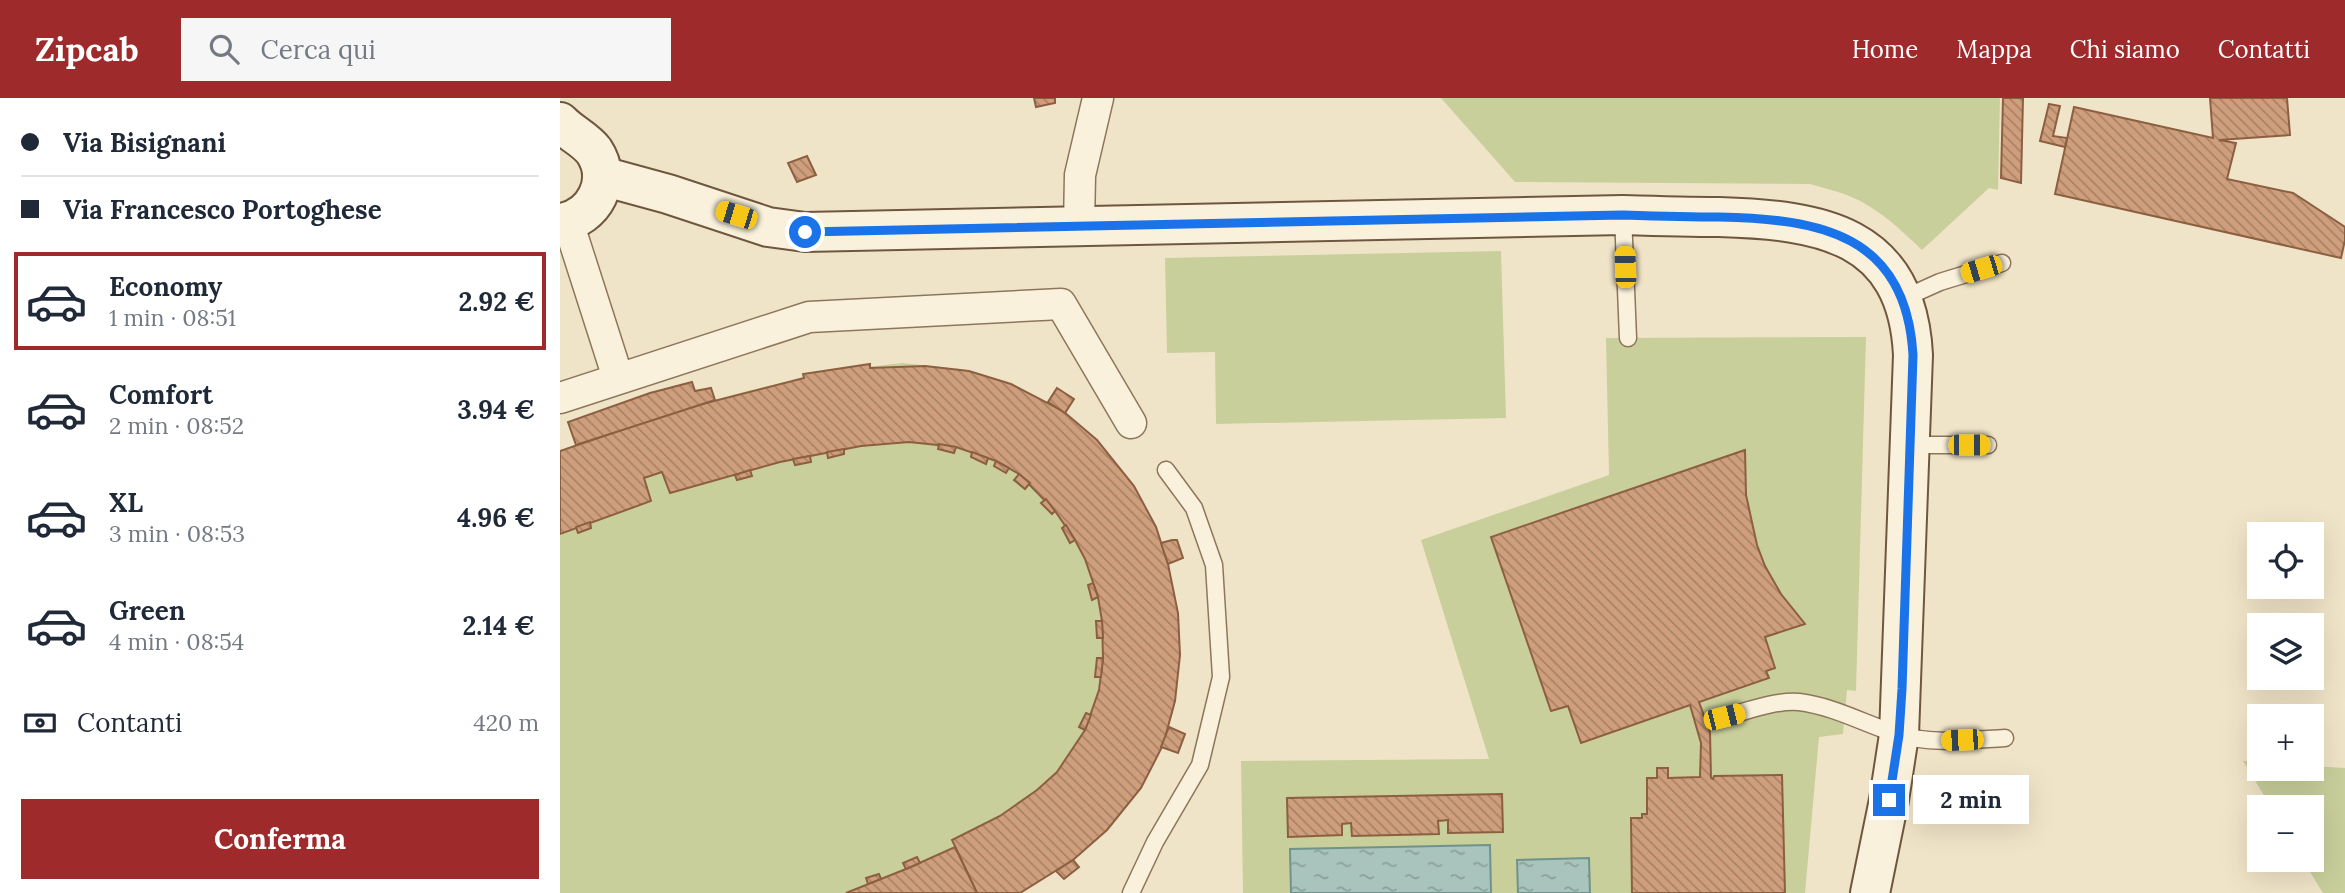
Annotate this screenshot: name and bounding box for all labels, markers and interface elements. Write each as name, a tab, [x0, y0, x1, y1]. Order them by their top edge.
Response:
search box	[181, 18, 671, 81]
text: Zipcab	[35, 28, 139, 70]
icon: search	[205, 30, 243, 68]
text: Cerca qui	[261, 33, 376, 66]
text: Home	[1852, 34, 1918, 65]
text: Mappa	[1956, 34, 2032, 65]
text: Chi siamo	[2070, 34, 2180, 65]
text: Contatti	[2218, 34, 2310, 65]
text: Via Bisignani	[63, 126, 226, 159]
text: Via Francesco Portoghese	[63, 193, 382, 226]
car	[713, 199, 760, 231]
route start	[789, 216, 821, 248]
car	[1614, 246, 1637, 288]
car	[1958, 253, 2005, 285]
icon: car	[25, 270, 88, 333]
text: Economy	[109, 270, 222, 303]
text: 2.92 €	[458, 285, 535, 318]
text: 1 min · 08:51	[109, 303, 236, 332]
icon: car	[25, 378, 88, 441]
text: Comfort	[109, 378, 213, 411]
text: 3.94 €	[457, 393, 535, 426]
text: 2 min · 08:52	[109, 411, 244, 440]
car	[1949, 435, 1991, 456]
icon: car	[25, 486, 88, 549]
text: XL	[109, 486, 143, 519]
text: 4.96 €	[457, 501, 535, 534]
text: 3 min · 08:53	[109, 519, 245, 548]
map controls	[2247, 522, 2324, 872]
button: locate	[2247, 522, 2324, 599]
icon: car	[25, 594, 88, 657]
text: Green	[109, 594, 185, 627]
text: 2.14 €	[462, 609, 535, 642]
button: layers	[2247, 613, 2324, 690]
text: 4 min · 08:54	[109, 627, 244, 656]
car	[1702, 702, 1747, 732]
icon: cash	[21, 704, 59, 742]
button: +	[2247, 704, 2324, 781]
text: Contanti	[77, 706, 182, 739]
text: 420 m	[473, 708, 539, 737]
car	[1941, 729, 1984, 751]
callout: 2 min	[1914, 776, 2029, 824]
route end	[1873, 784, 1905, 816]
text: 2 min	[1940, 785, 2002, 814]
button: −	[2247, 795, 2324, 872]
button: Conferma	[21, 799, 539, 879]

